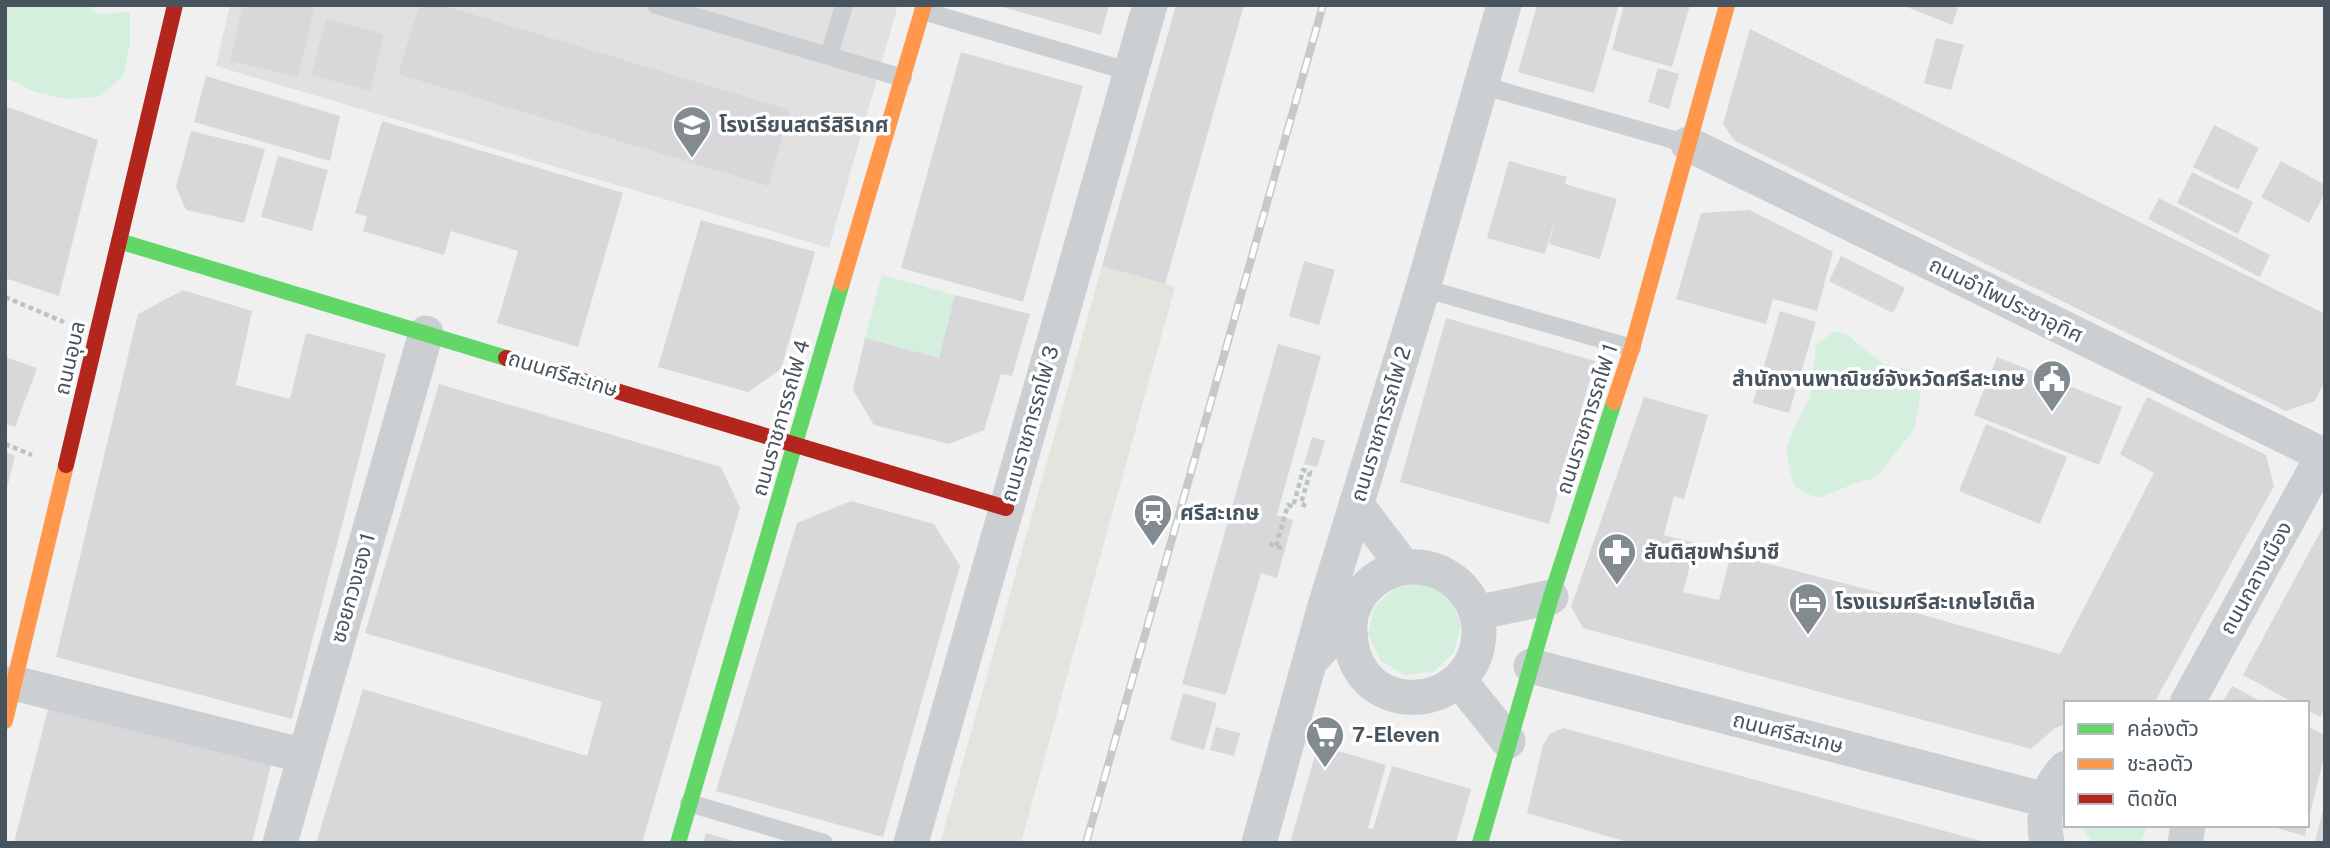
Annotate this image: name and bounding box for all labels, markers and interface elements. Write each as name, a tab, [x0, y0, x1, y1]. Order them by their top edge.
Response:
school or university icon: โรงเรียนสตรีสิริเกศ	[671, 104, 713, 159]
place label: โรงเรียนสตรีสิริเกศ	[719, 112, 889, 137]
street label: ถนนอำไพประชาอุทิศ	[1925, 252, 2087, 348]
street label: ถนนอุบล	[49, 318, 91, 398]
street label: ถนนราชการรถไฟ 4	[746, 337, 815, 499]
street label: ถนนราชการรถไฟ 1	[1550, 340, 1623, 497]
street label: ถนนราชการรถไฟ 3	[995, 343, 1064, 505]
street label: ถนนราชการรถไฟ 2	[1345, 343, 1416, 504]
street label: ถนนศรีสะเกษ	[505, 345, 621, 402]
public building icon: สำนักงานพาณิชย์จังหวัดศรีสะเกษ	[2031, 358, 2073, 413]
place label: สำนักงานพาณิชย์จังหวัดศรีสะเกษ	[1732, 366, 2025, 391]
station icon: ศรีสะเกษ	[1132, 492, 1174, 547]
place label: ศรีสะเกษ	[1180, 500, 1259, 525]
street label: ถนนกลางเมือง	[2214, 517, 2297, 639]
street label: ซอยกวงเฮง 1	[325, 530, 380, 646]
pharmacy icon: สันติสุขฟาร์มาซี	[1596, 531, 1638, 586]
place label: สันติสุขฟาร์มาซี	[1644, 539, 1779, 565]
hotel icon: โรงแรมศรีสะเกษโฮเต็ล	[1787, 581, 1829, 636]
place label: โรงแรมศรีสะเกษโฮเต็ล	[1835, 589, 2035, 614]
legend	[2064, 701, 2309, 827]
street label: ถนนศรีสะเกษ	[1730, 707, 1846, 758]
supermarket icon: 7-Eleven	[1304, 714, 1346, 769]
text: คล่องตัว	[2127, 716, 2199, 741]
place label: 7-Eleven	[1352, 722, 1440, 747]
text: ชะลอตัว	[2127, 751, 2193, 776]
text: ติดขัด	[2127, 786, 2178, 811]

